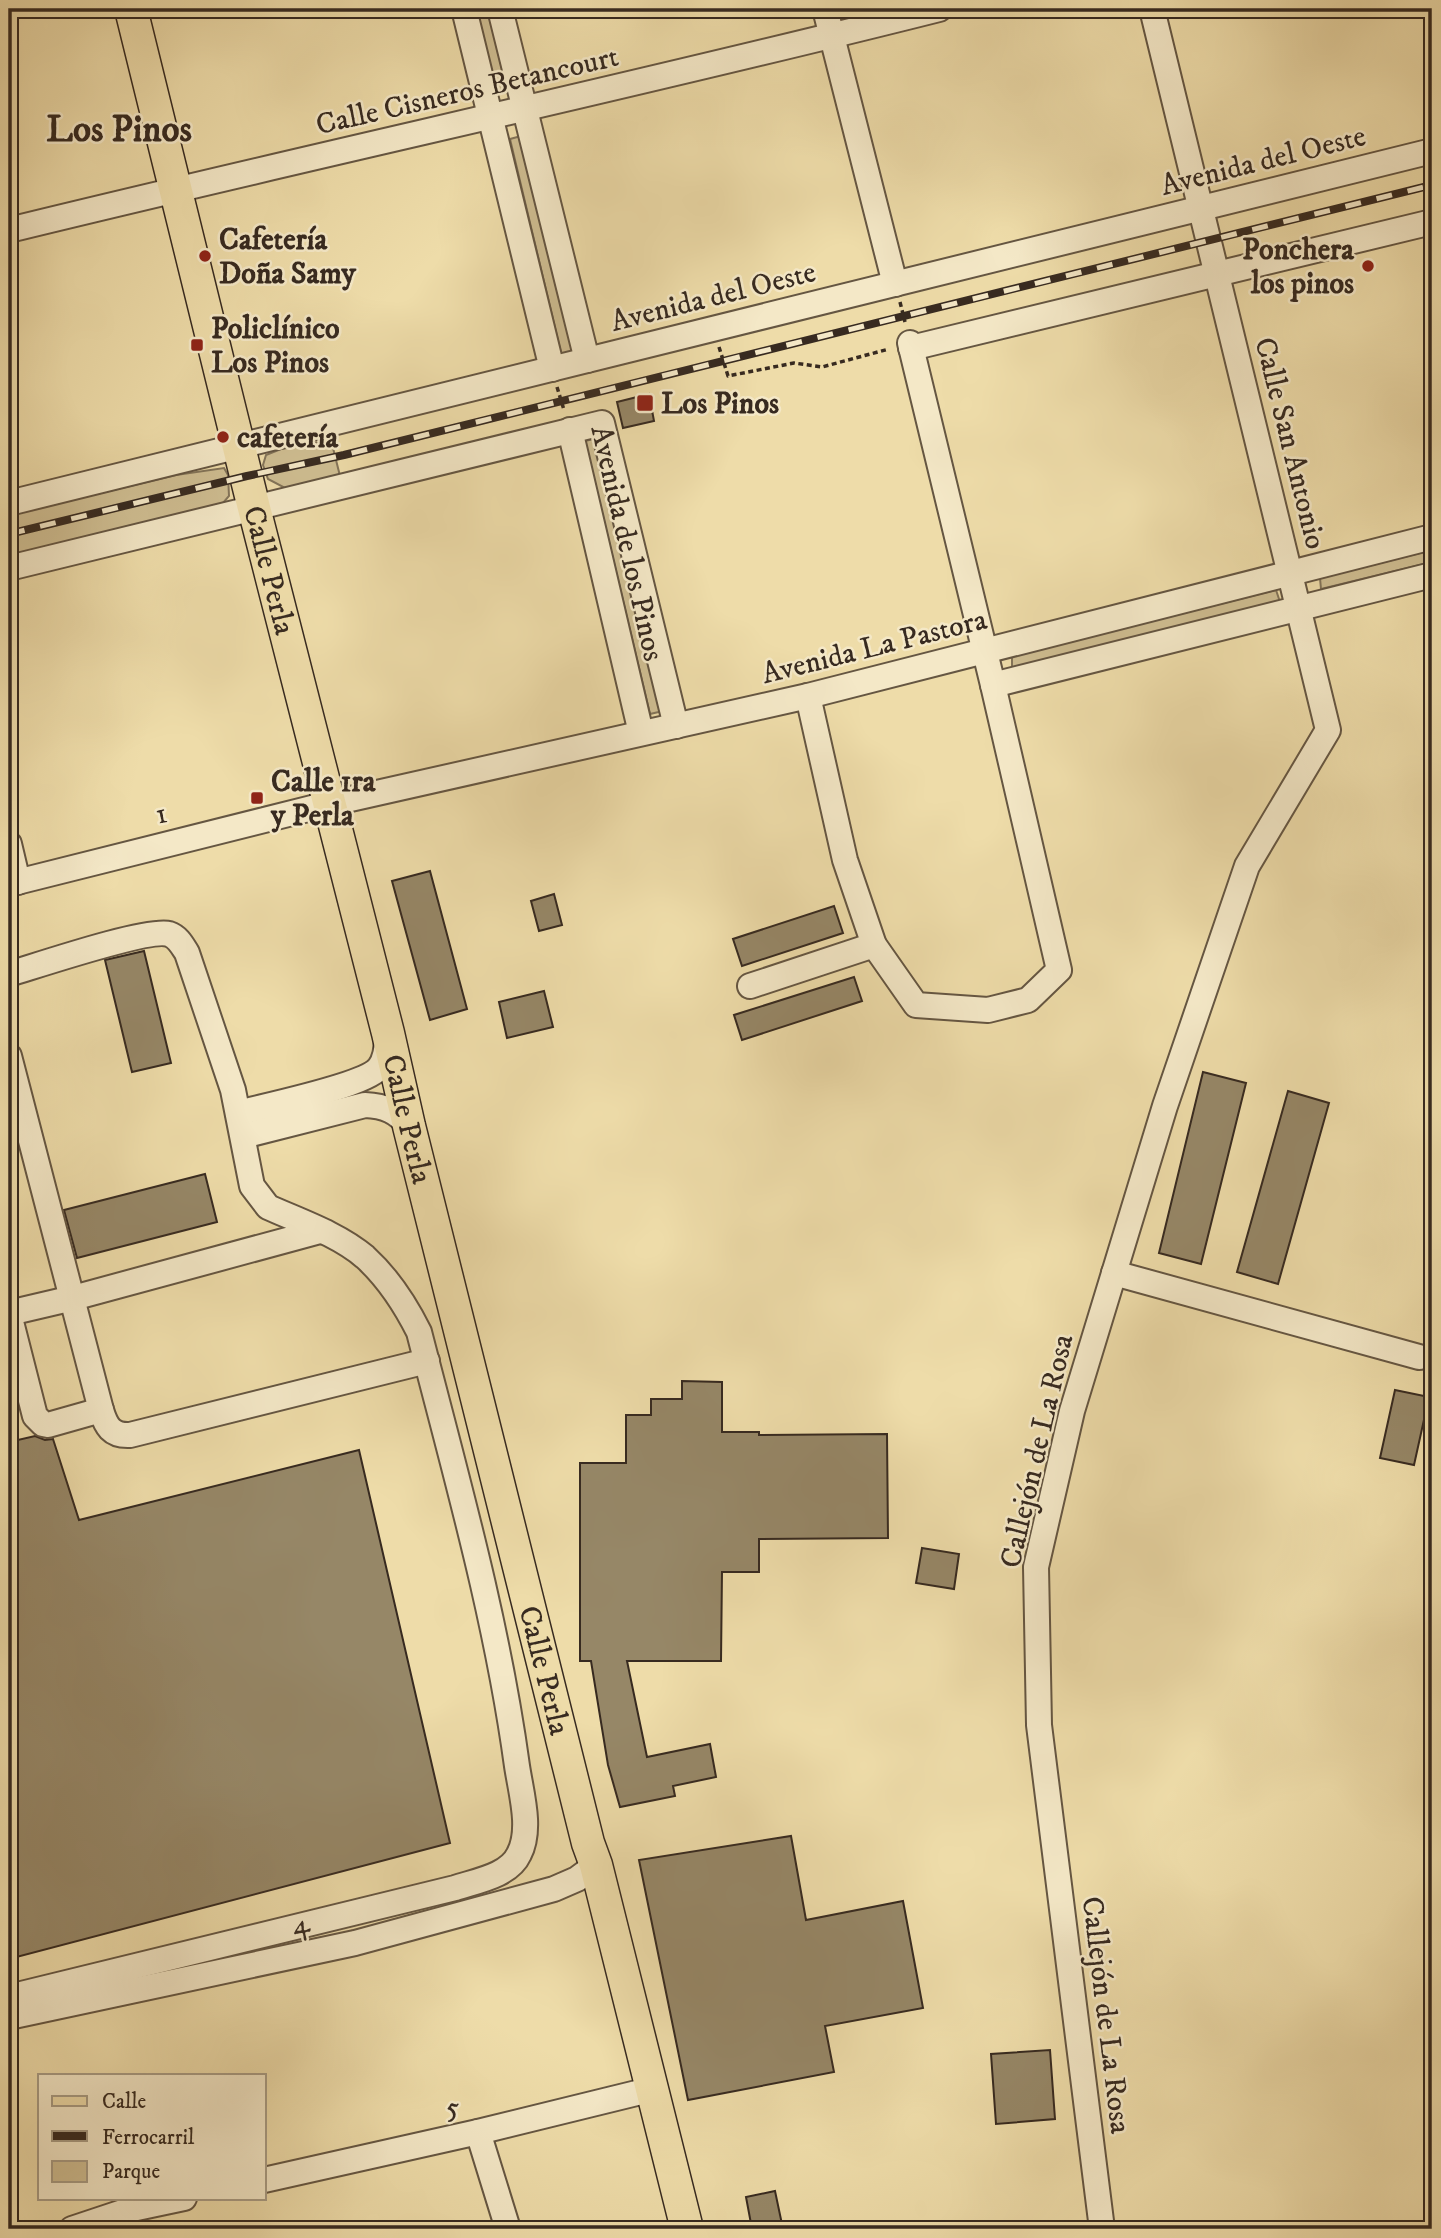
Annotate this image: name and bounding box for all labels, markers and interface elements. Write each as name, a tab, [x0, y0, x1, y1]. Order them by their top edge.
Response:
street label: Calle Cisneros Betancourt	[312, 39, 622, 144]
district label: Los Pinos	[46, 107, 192, 154]
street label: Avenida del Oeste	[1157, 118, 1370, 205]
place label: Cafetería Doña Samy	[219, 222, 357, 293]
place label: Ponchera los pinos	[1242, 232, 1355, 303]
marker: Cafetería Doña Samy	[197, 248, 213, 264]
street label: Avenida del Oeste	[607, 254, 820, 341]
marker: Ponchera los pinos	[1360, 258, 1376, 274]
place label: Policlínico Los Pinos	[211, 311, 340, 382]
street label: Calle San Antonio	[1245, 334, 1334, 553]
marker: Policlínico Los Pinos	[189, 337, 205, 353]
place label: Los Pinos	[661, 386, 779, 423]
marker: Los Pinos	[635, 393, 655, 413]
place label: cafetería	[237, 420, 339, 457]
street label: Avenida de los Pinos	[581, 422, 672, 665]
marker: cafetería	[215, 429, 231, 445]
street label: Calle Perla	[234, 502, 303, 639]
street label: Avenida La Pastora	[758, 602, 991, 693]
place label: Calle 1ra y Perla	[270, 764, 377, 835]
marker: Calle 1ra y Perla	[249, 790, 265, 806]
street label: 1	[152, 795, 171, 834]
street label: Calle Perla	[373, 1051, 440, 1188]
street label: Callejón de La Rosa	[993, 1331, 1082, 1572]
street label: Calle Perla	[510, 1602, 577, 1739]
street label: Callejón de La Rosa	[1073, 1894, 1138, 2136]
street label: 4	[288, 1904, 313, 1944]
legend	[38, 2074, 266, 2200]
street label: 5	[441, 2088, 464, 2127]
text: Calle	[102, 2089, 146, 2115]
text: Ferrocarril	[102, 2125, 195, 2151]
text: Parque	[102, 2159, 160, 2185]

